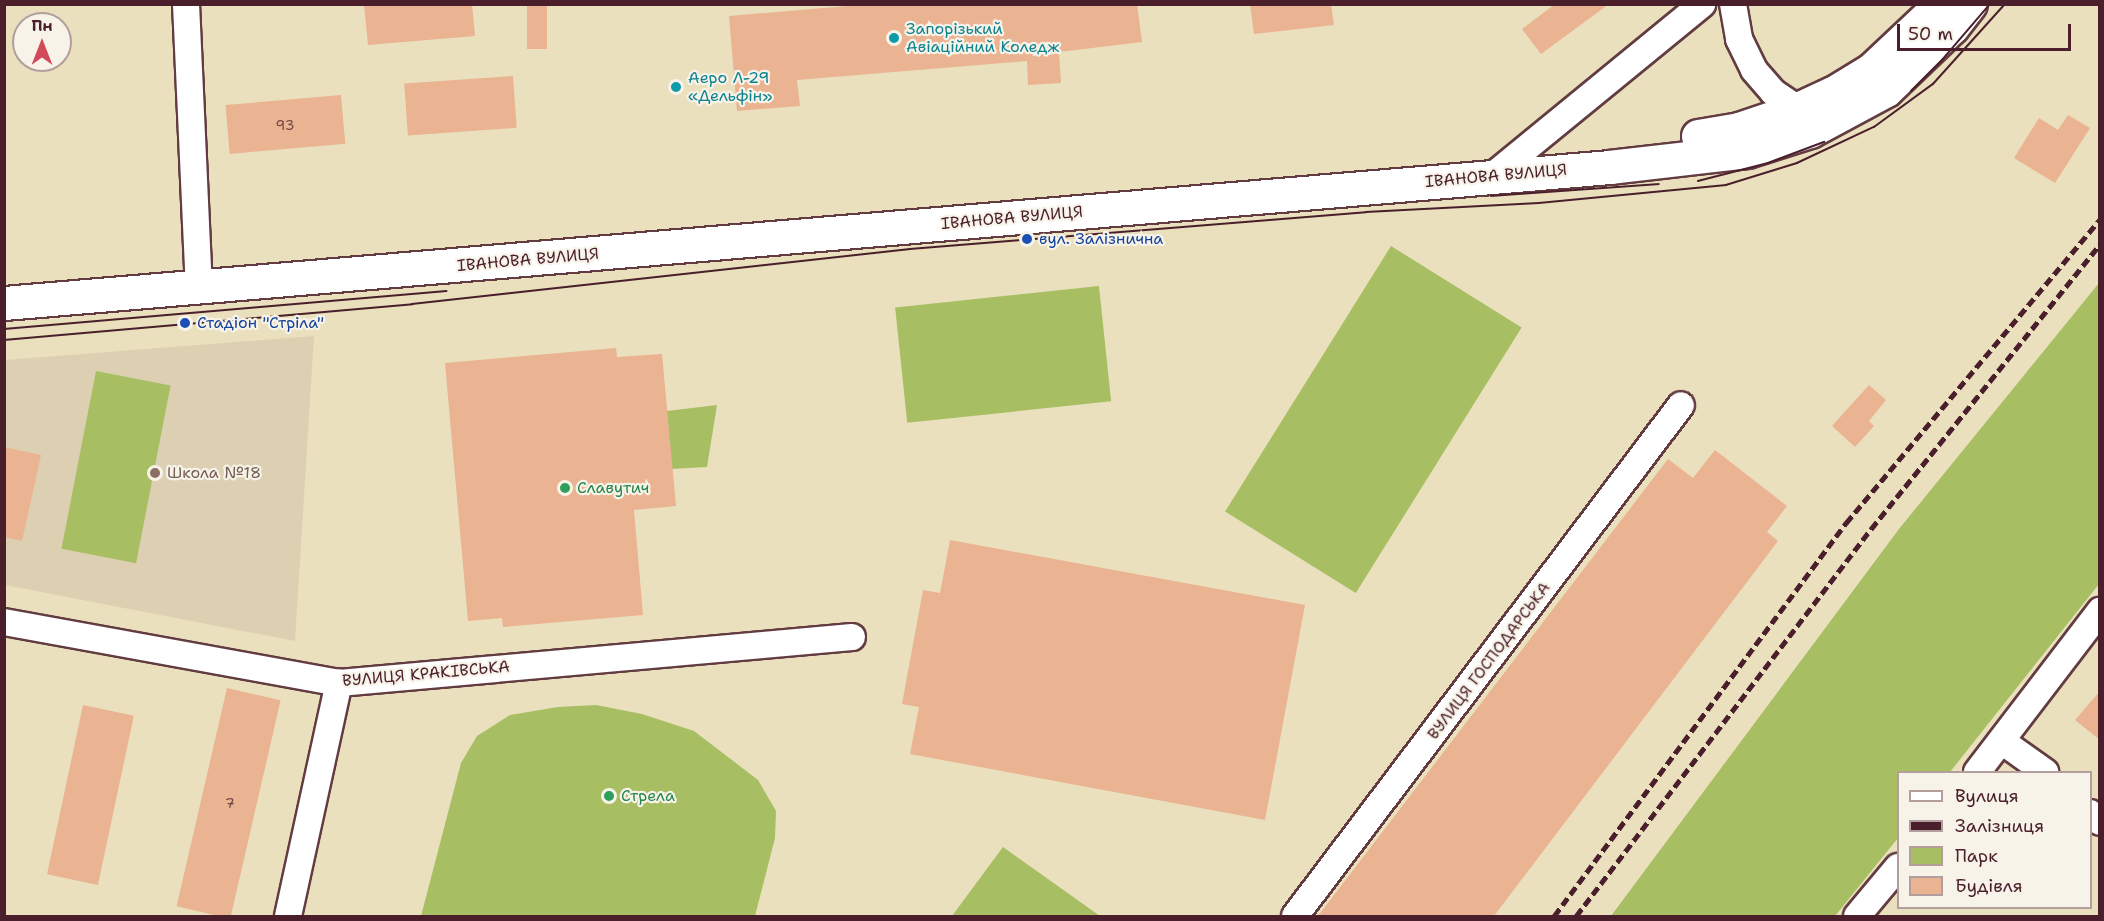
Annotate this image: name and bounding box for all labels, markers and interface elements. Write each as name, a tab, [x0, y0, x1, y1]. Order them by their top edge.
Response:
north arrow	[12, 12, 72, 72]
scale bar	[1900, 12, 2074, 50]
text: Пн	[31, 15, 53, 36]
place label: Запорізький Авіаційний Коледж	[906, 19, 1059, 57]
text: 50 m	[1908, 22, 1953, 46]
marker: Запорізький Авіаційний Коледж	[887, 31, 901, 45]
place label: Аеро Л-29 «Дельфін»	[688, 68, 772, 106]
marker: Аеро Л-29 «Дельфін»	[669, 80, 683, 94]
house number: 93	[276, 117, 294, 133]
street label: ІВАНОВА ВУЛИЦЯ	[1424, 160, 1568, 192]
street label: ІВАНОВА ВУЛИЦЯ	[940, 202, 1084, 234]
place label: вул. Залізнична	[1039, 229, 1163, 249]
marker: вул. Залізнична	[1020, 232, 1034, 246]
street label: ІВАНОВА ВУЛИЦЯ	[456, 244, 600, 276]
place label: Стадіон "Стріла"	[197, 313, 324, 333]
marker: Стадіон "Стріла"	[178, 316, 192, 330]
place label: Школа №18	[167, 463, 261, 483]
marker: Школа №18	[148, 466, 162, 480]
place label: Славутич	[577, 478, 649, 498]
marker: Славутич	[558, 481, 572, 495]
street label: ВУЛИЦЯ ГОСПОДАРСЬКА	[1424, 579, 1554, 743]
street label: ВУЛИЦЯ КРАКІВСЬКА	[342, 657, 510, 691]
legend	[1897, 771, 2092, 909]
text: Вулиця	[1955, 784, 2019, 808]
place label: Стрела	[621, 786, 675, 806]
marker: Стрела	[602, 789, 616, 803]
house number: 7	[225, 795, 235, 811]
text: Залізниця	[1955, 814, 2044, 838]
text: Парк	[1955, 844, 1998, 868]
text: Будівля	[1955, 874, 2023, 898]

